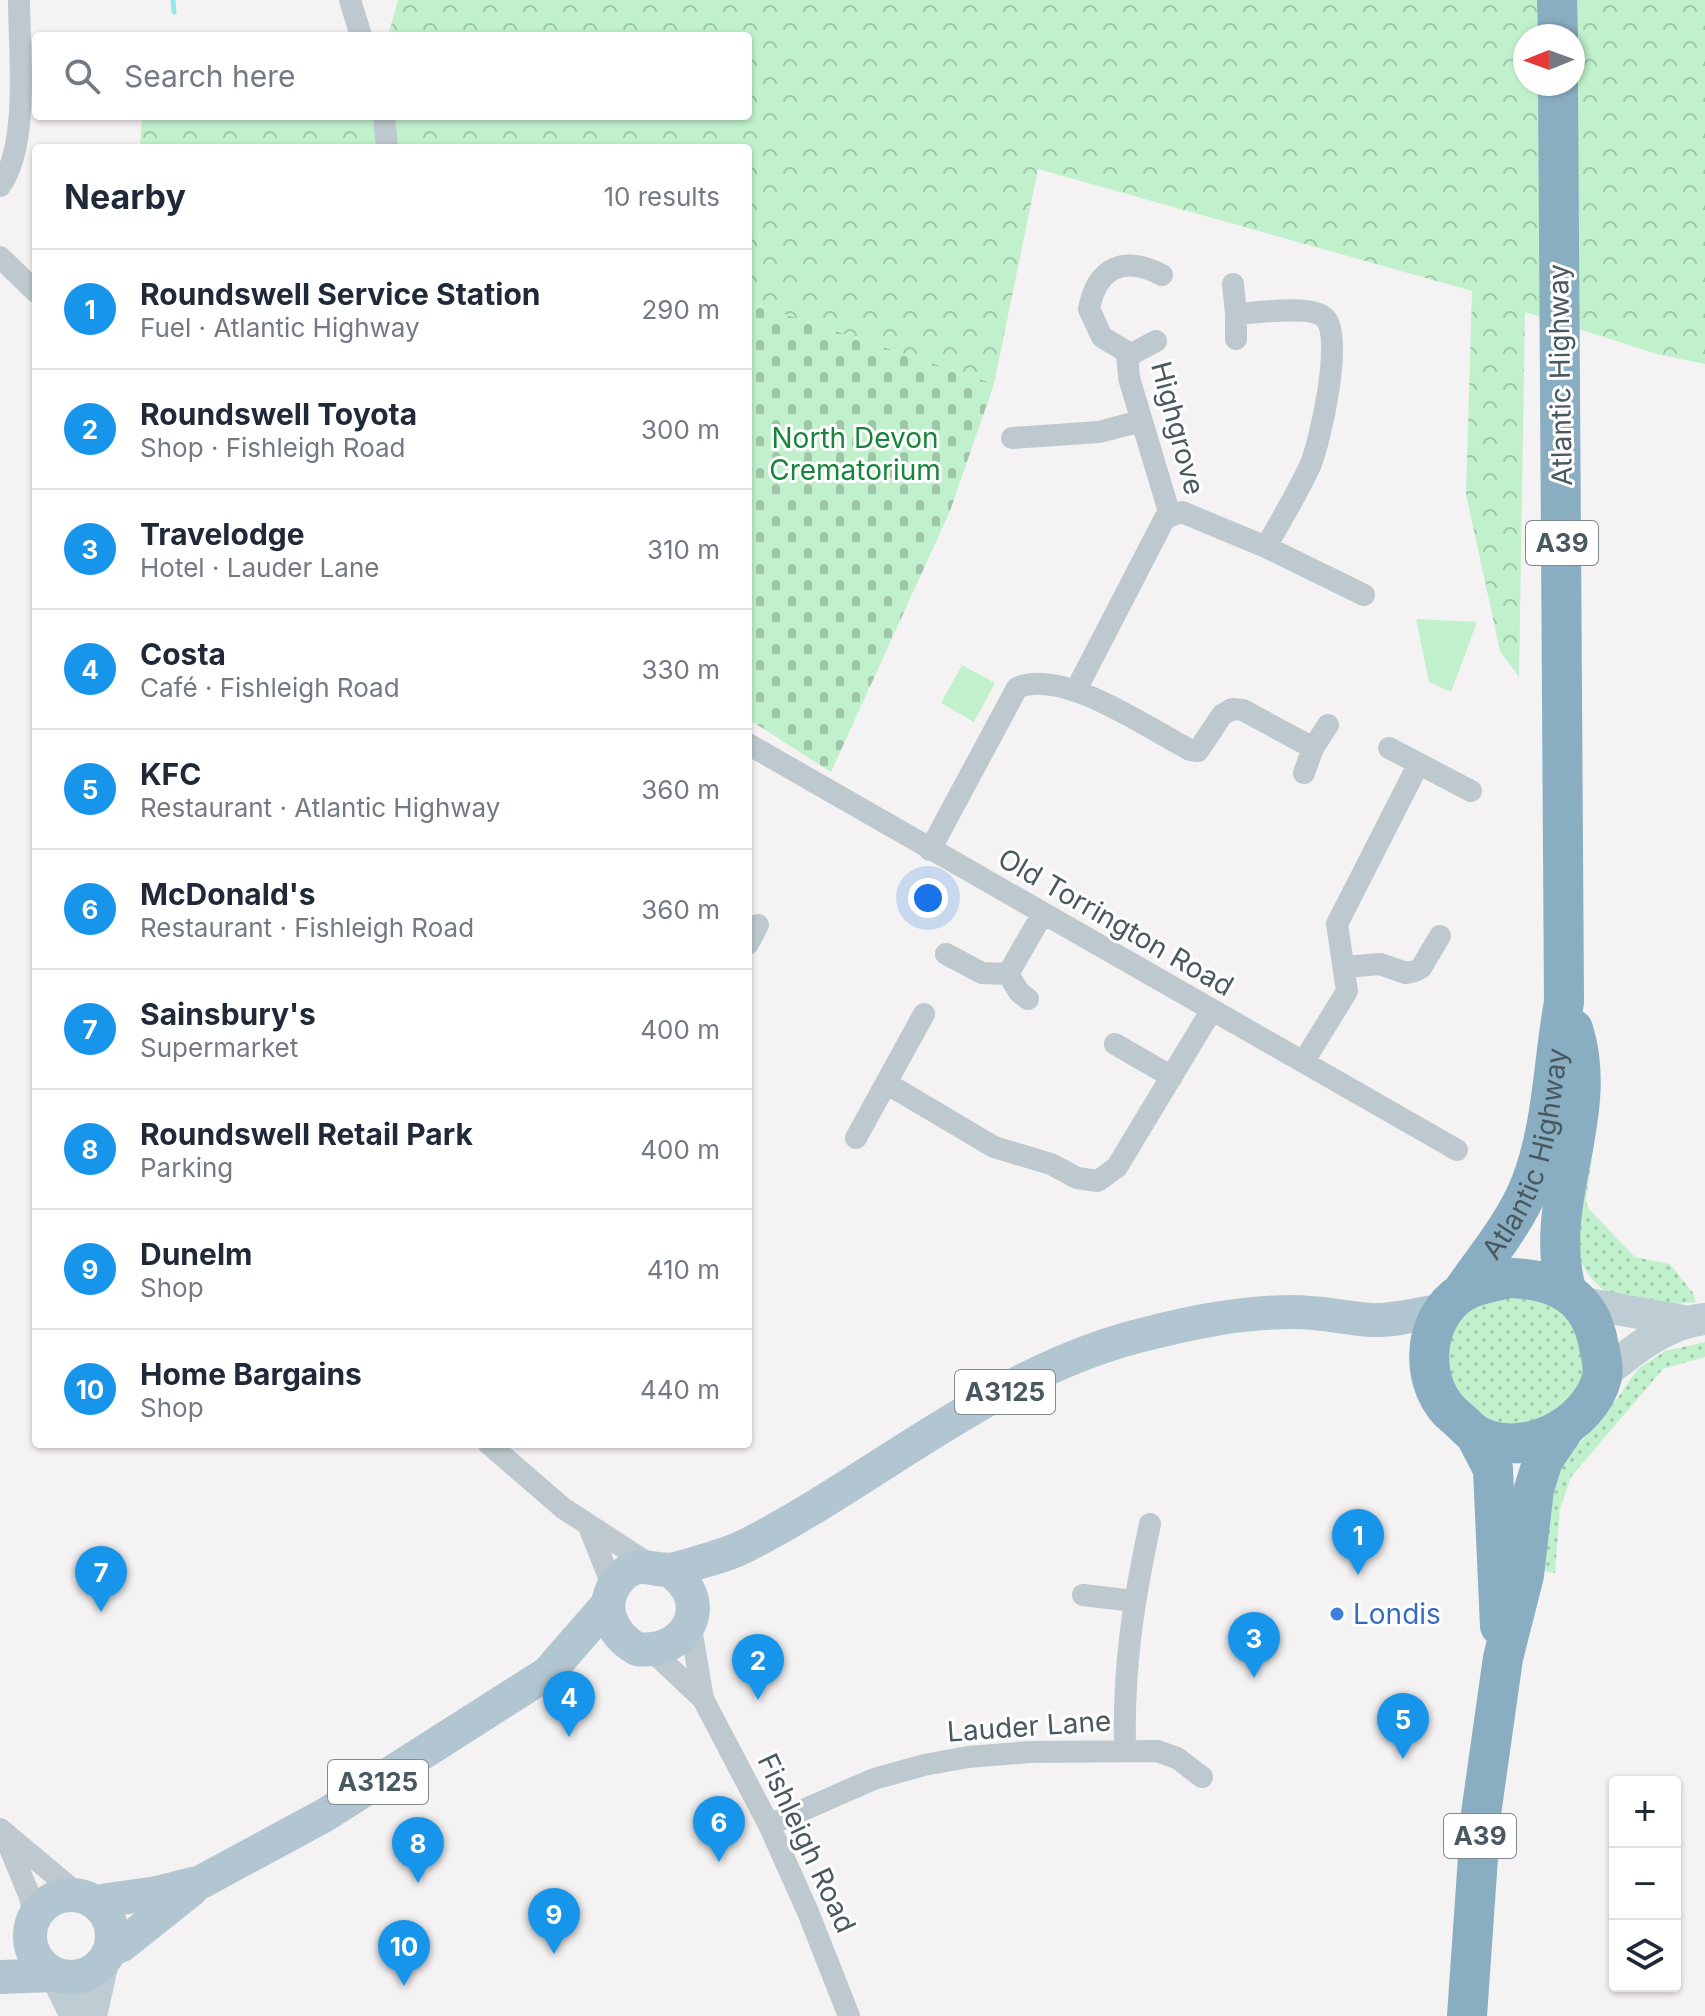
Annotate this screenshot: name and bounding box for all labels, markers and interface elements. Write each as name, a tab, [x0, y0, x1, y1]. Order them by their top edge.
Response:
north arrow	[1513, 24, 1585, 96]
search box	[32, 32, 752, 120]
icon: search	[60, 54, 104, 98]
text: Search here	[124, 58, 296, 94]
text: Nearby	[64, 176, 186, 217]
text: 10 results	[603, 181, 720, 212]
street label: Atlantic Highway	[1541, 264, 1579, 486]
text: Roundswell Service Station	[140, 276, 540, 312]
text: 1	[84, 294, 96, 325]
text: 290 m	[642, 294, 720, 325]
text: Fuel · Atlantic Highway	[140, 312, 420, 343]
street label: Highgrove	[1144, 358, 1212, 498]
text: Roundswell Toyota	[140, 396, 417, 432]
text: 2	[82, 414, 98, 445]
text: 300 m	[641, 414, 720, 445]
park label: North Devon Crematorium	[769, 421, 941, 487]
text: Shop · Fishleigh Road	[140, 432, 406, 463]
text: Travelodge	[140, 516, 305, 552]
road number: A39	[1526, 521, 1598, 565]
text: 3	[82, 534, 98, 565]
text: 310 m	[647, 534, 720, 565]
text: Hotel · Lauder Lane	[140, 552, 379, 583]
text: Costa	[140, 636, 226, 672]
text: 4	[81, 654, 99, 685]
text: 330 m	[641, 654, 720, 685]
text: Café · Fishleigh Road	[140, 672, 400, 703]
text: KFC	[140, 756, 201, 792]
text: 5	[82, 774, 98, 805]
text: 360 m	[641, 774, 720, 805]
text: Restaurant · Atlantic Highway	[140, 792, 500, 823]
street label: Old Torrington Road	[992, 841, 1240, 1003]
text: McDonald's	[140, 876, 316, 912]
your location	[908, 878, 948, 918]
text: 6	[82, 894, 98, 925]
text: 360 m	[641, 894, 720, 925]
text: Restaurant · Fishleigh Road	[140, 912, 474, 943]
text: Sainsbury's	[140, 996, 316, 1032]
text: 7	[82, 1014, 98, 1045]
text: 400 m	[640, 1014, 720, 1045]
text: Supermarket	[140, 1032, 298, 1063]
street label: Atlantic Highway	[1474, 1046, 1574, 1265]
text: Roundswell Retail Park	[140, 1116, 473, 1152]
text: 8	[82, 1134, 98, 1165]
text: 400 m	[640, 1134, 720, 1165]
text: Parking	[140, 1152, 233, 1183]
text: Dunelm	[140, 1236, 252, 1272]
text: 9	[82, 1254, 98, 1285]
text: 410 m	[647, 1254, 720, 1285]
text: Shop	[140, 1272, 204, 1303]
text: Home Bargains	[140, 1356, 362, 1392]
road number: A3125	[955, 1370, 1055, 1414]
text: 10	[76, 1374, 104, 1405]
text: 440 m	[640, 1374, 720, 1405]
text: Shop	[140, 1392, 204, 1423]
pin: 1	[1332, 1509, 1384, 1575]
pin: 7	[75, 1546, 127, 1612]
place label: Londis	[1353, 1597, 1441, 1631]
marker: Londis	[1328, 1605, 1346, 1623]
pin: 3	[1228, 1612, 1280, 1678]
pin: 2	[732, 1634, 784, 1700]
pin: 4	[543, 1671, 595, 1737]
pin: 5	[1377, 1693, 1429, 1759]
street label: Lauder Lane	[946, 1703, 1112, 1749]
street label: Fishleigh Road	[751, 1748, 863, 1938]
road number: A3125	[328, 1760, 428, 1804]
map controls	[1609, 1776, 1681, 1992]
button: +	[1609, 1776, 1681, 1848]
pin: 6	[693, 1796, 745, 1862]
road number: A39	[1444, 1814, 1516, 1858]
pin: 8	[392, 1817, 444, 1883]
button: −	[1609, 1848, 1681, 1920]
pin: 9	[528, 1888, 580, 1954]
pin: 10	[378, 1920, 430, 1986]
button: layers	[1609, 1920, 1681, 1992]

